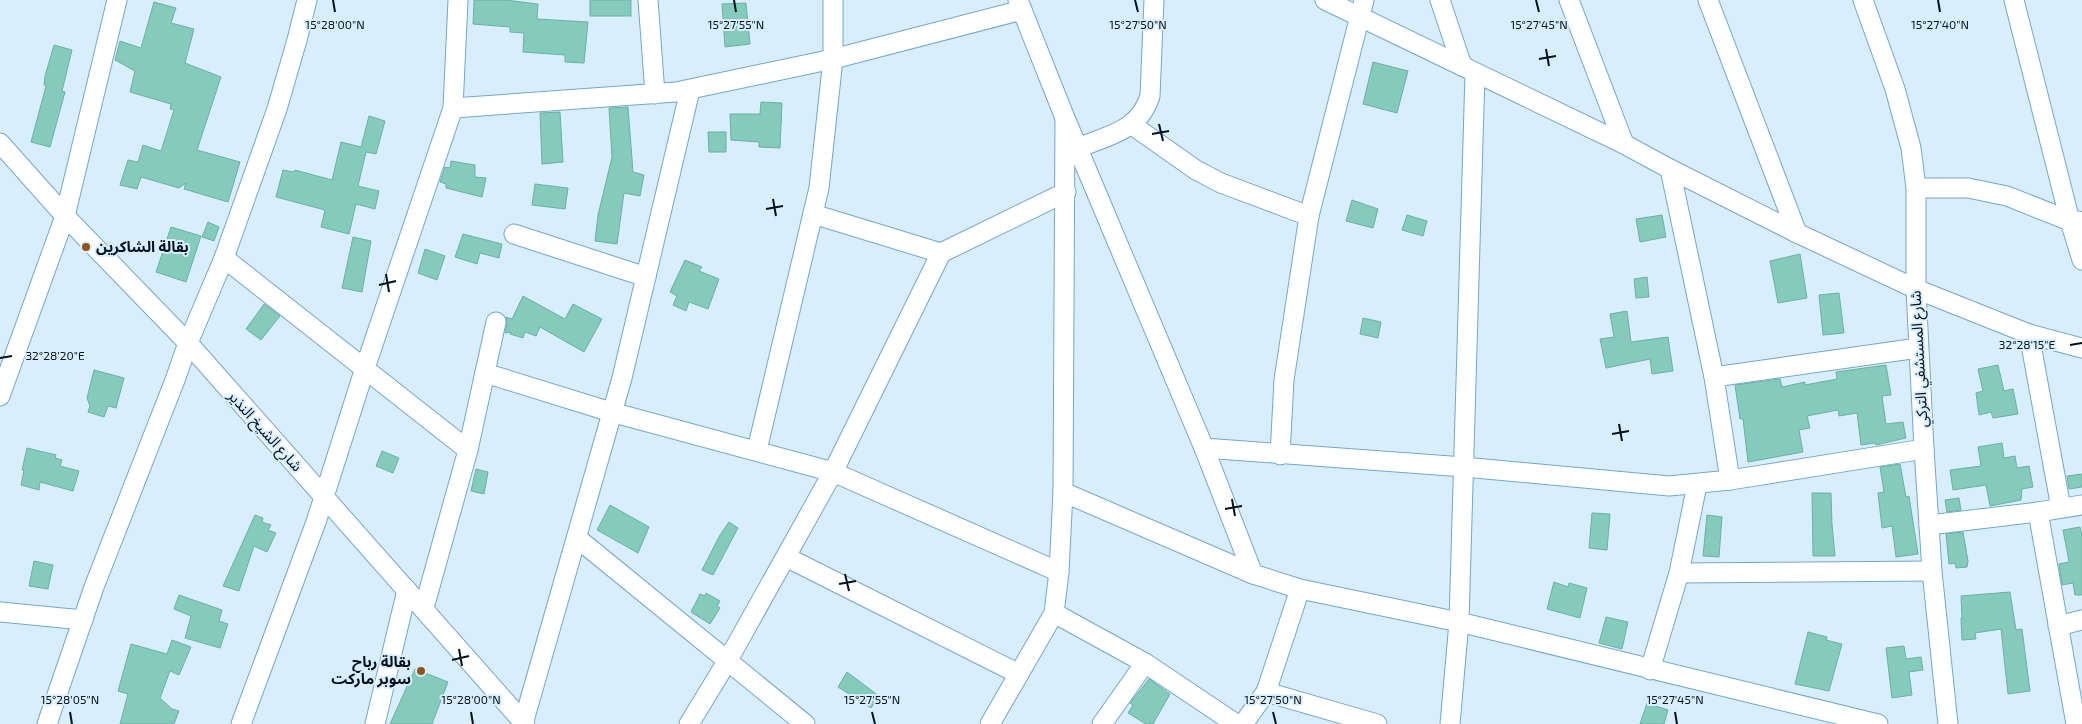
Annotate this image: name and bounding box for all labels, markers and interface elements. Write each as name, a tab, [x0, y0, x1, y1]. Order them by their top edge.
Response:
text: 15°28'00"N	[305, 17, 365, 31]
text: 15°27'55"N	[708, 17, 764, 31]
text: 15°27'50"N	[1109, 17, 1167, 31]
text: 15°27'45"N	[1510, 17, 1568, 31]
text: 15°27'40"N	[1911, 17, 1969, 31]
place label: بقالة الشاكرين	[96, 237, 189, 256]
marker: بقالة الشاكرين	[80, 241, 92, 253]
street label: شارع المستشفي التركي	[1905, 290, 1935, 428]
text: 32°28'15"E	[1999, 337, 2056, 351]
text: 32°28'20"E	[25, 348, 85, 362]
street label: شارع الشيخ النذير	[221, 385, 307, 477]
place label: بقالة رباح سوبر ماركت	[331, 652, 411, 688]
marker: بقالة رباح سوبر ماركت	[415, 665, 427, 677]
text: 15°28'05"N	[41, 692, 99, 706]
text: 15°28'00"N	[441, 692, 501, 706]
text: 15°27'55"N	[844, 692, 900, 706]
text: 15°27'50"N	[1244, 692, 1302, 706]
text: 15°27'45"N	[1646, 692, 1704, 706]

